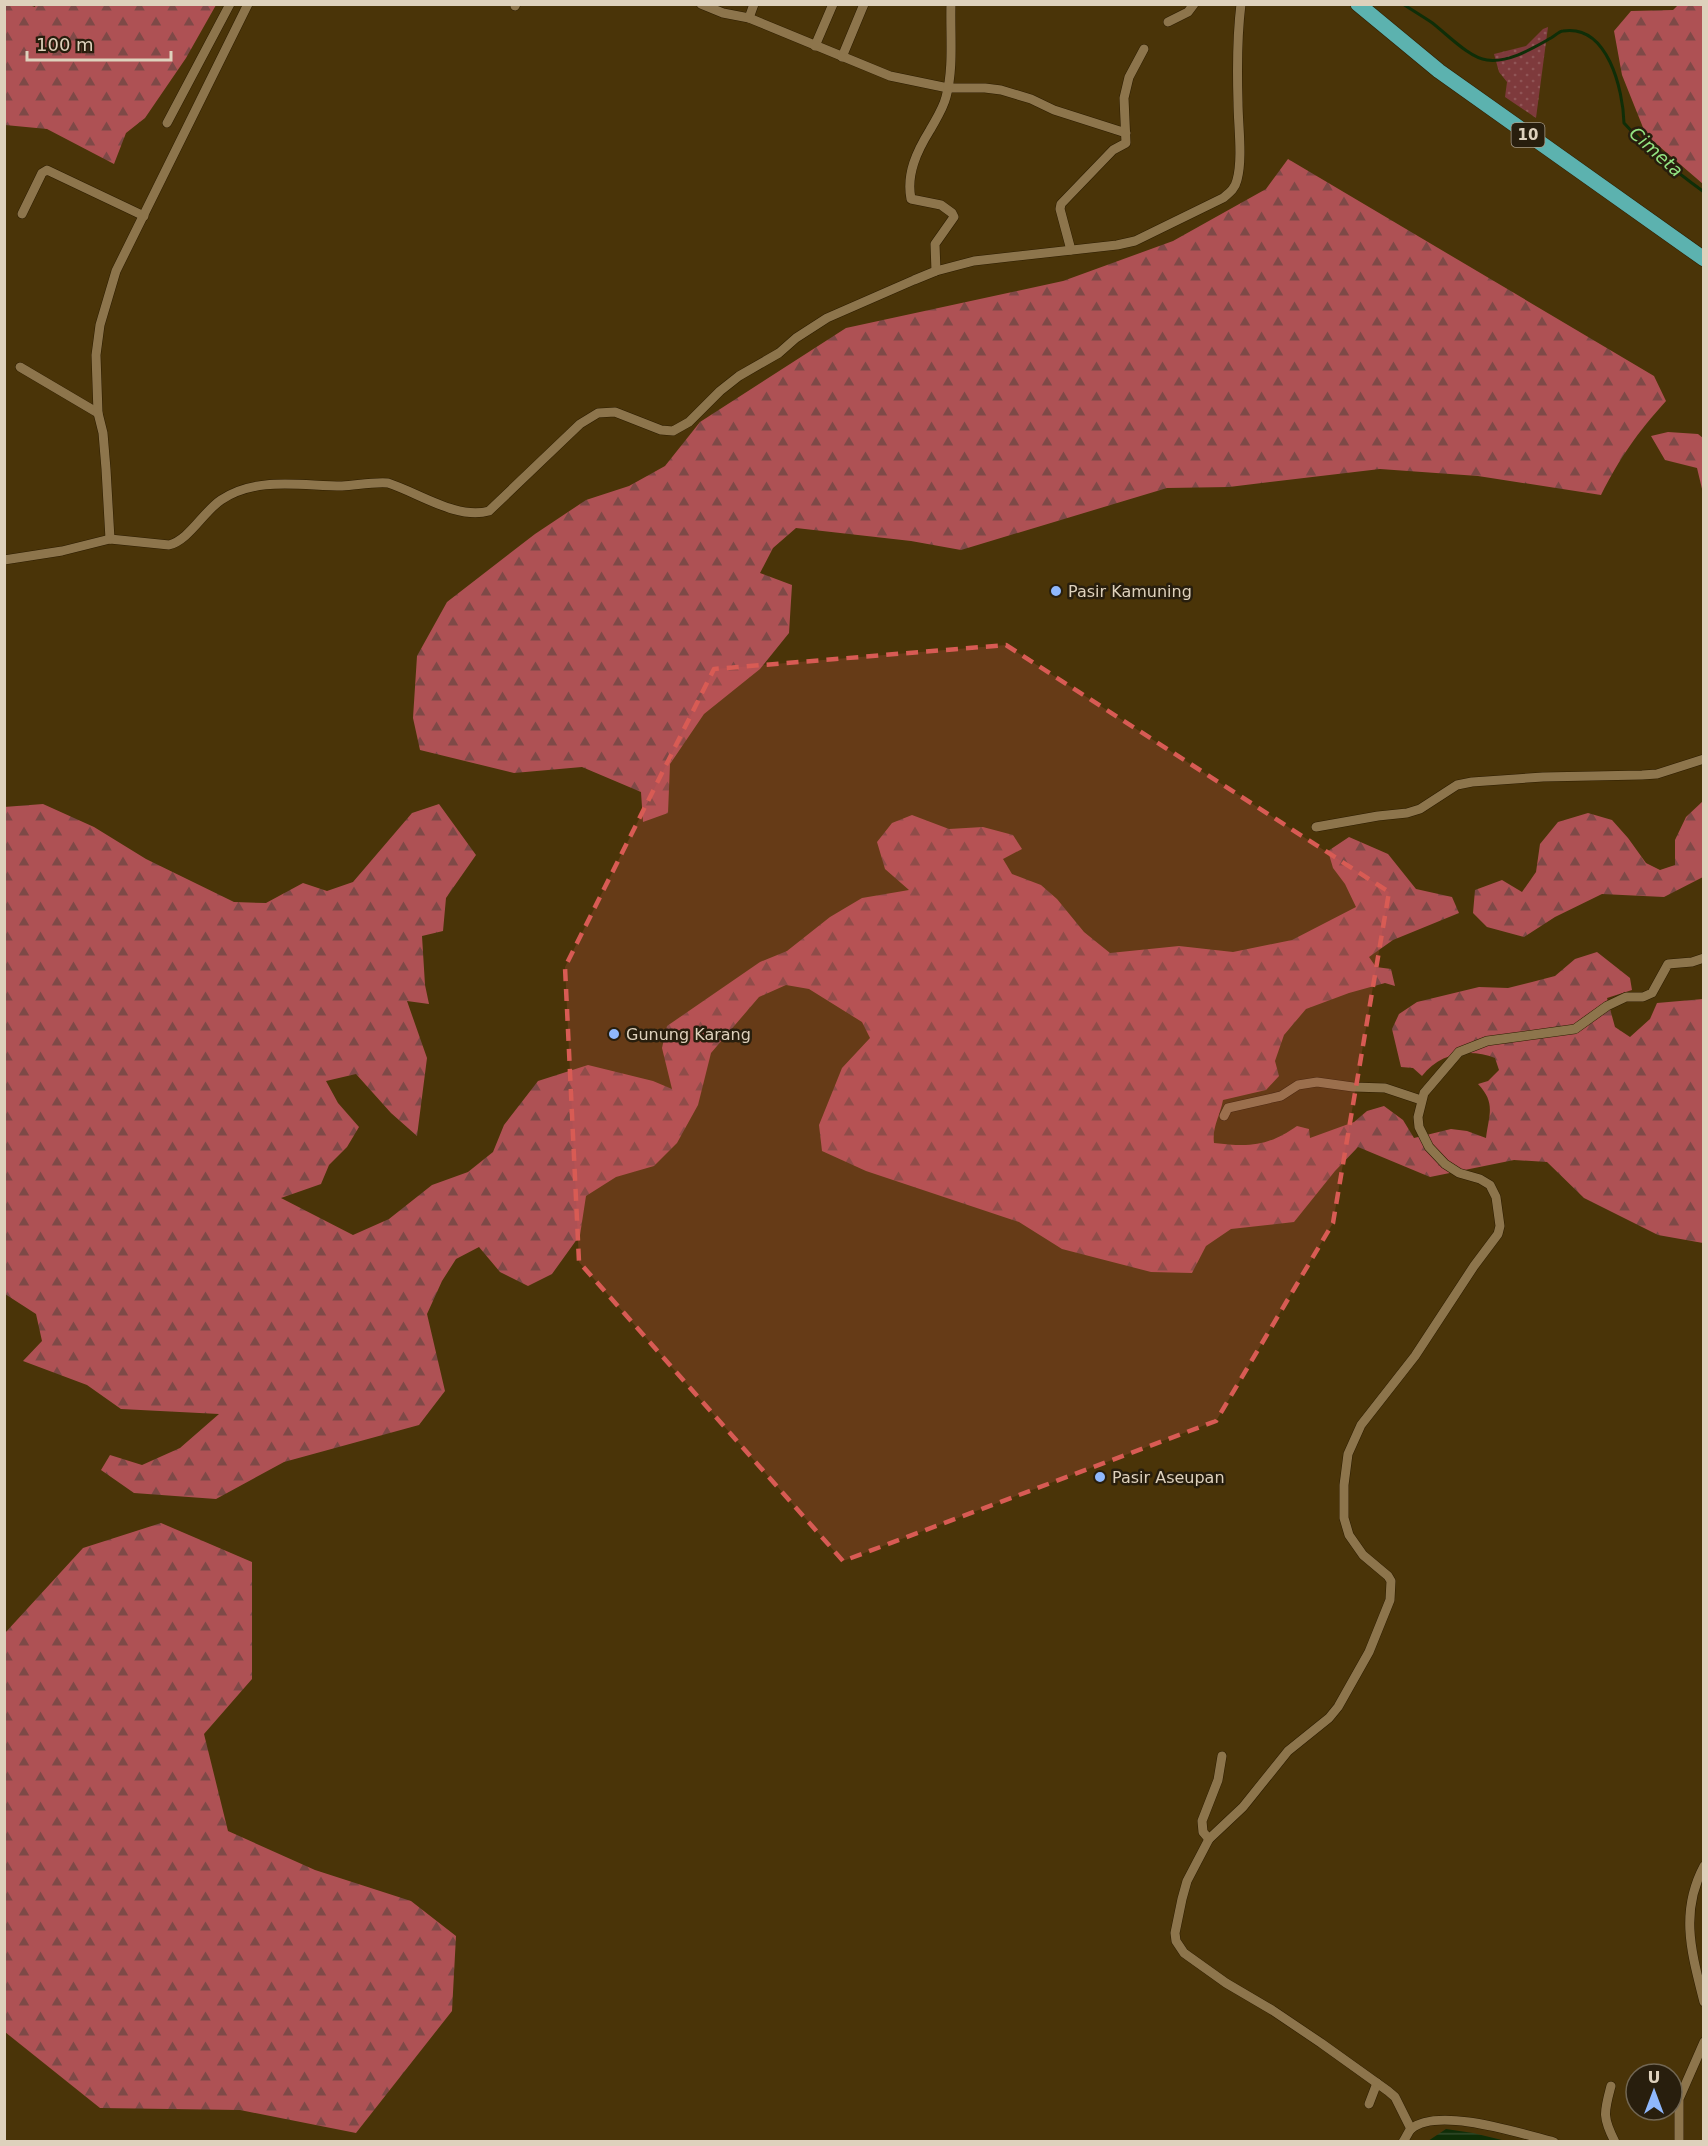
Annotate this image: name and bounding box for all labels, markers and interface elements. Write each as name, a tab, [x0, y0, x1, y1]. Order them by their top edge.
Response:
scale bar	[27, 24, 171, 62]
text: 100 m	[36, 34, 94, 55]
water label: Cimeta	[1625, 122, 1687, 181]
road number: 10	[1512, 123, 1544, 147]
place label: Pasir Kamuning	[1068, 582, 1192, 601]
marker: Pasir Kamuning	[1049, 584, 1063, 598]
place label: Gunung Karang	[626, 1025, 751, 1044]
marker: Gunung Karang	[607, 1027, 621, 1041]
place label: Pasir Aseupan	[1112, 1468, 1225, 1487]
marker: Pasir Aseupan	[1093, 1470, 1107, 1484]
north arrow	[1624, 2062, 1684, 2122]
text: U	[1648, 2068, 1661, 2087]

